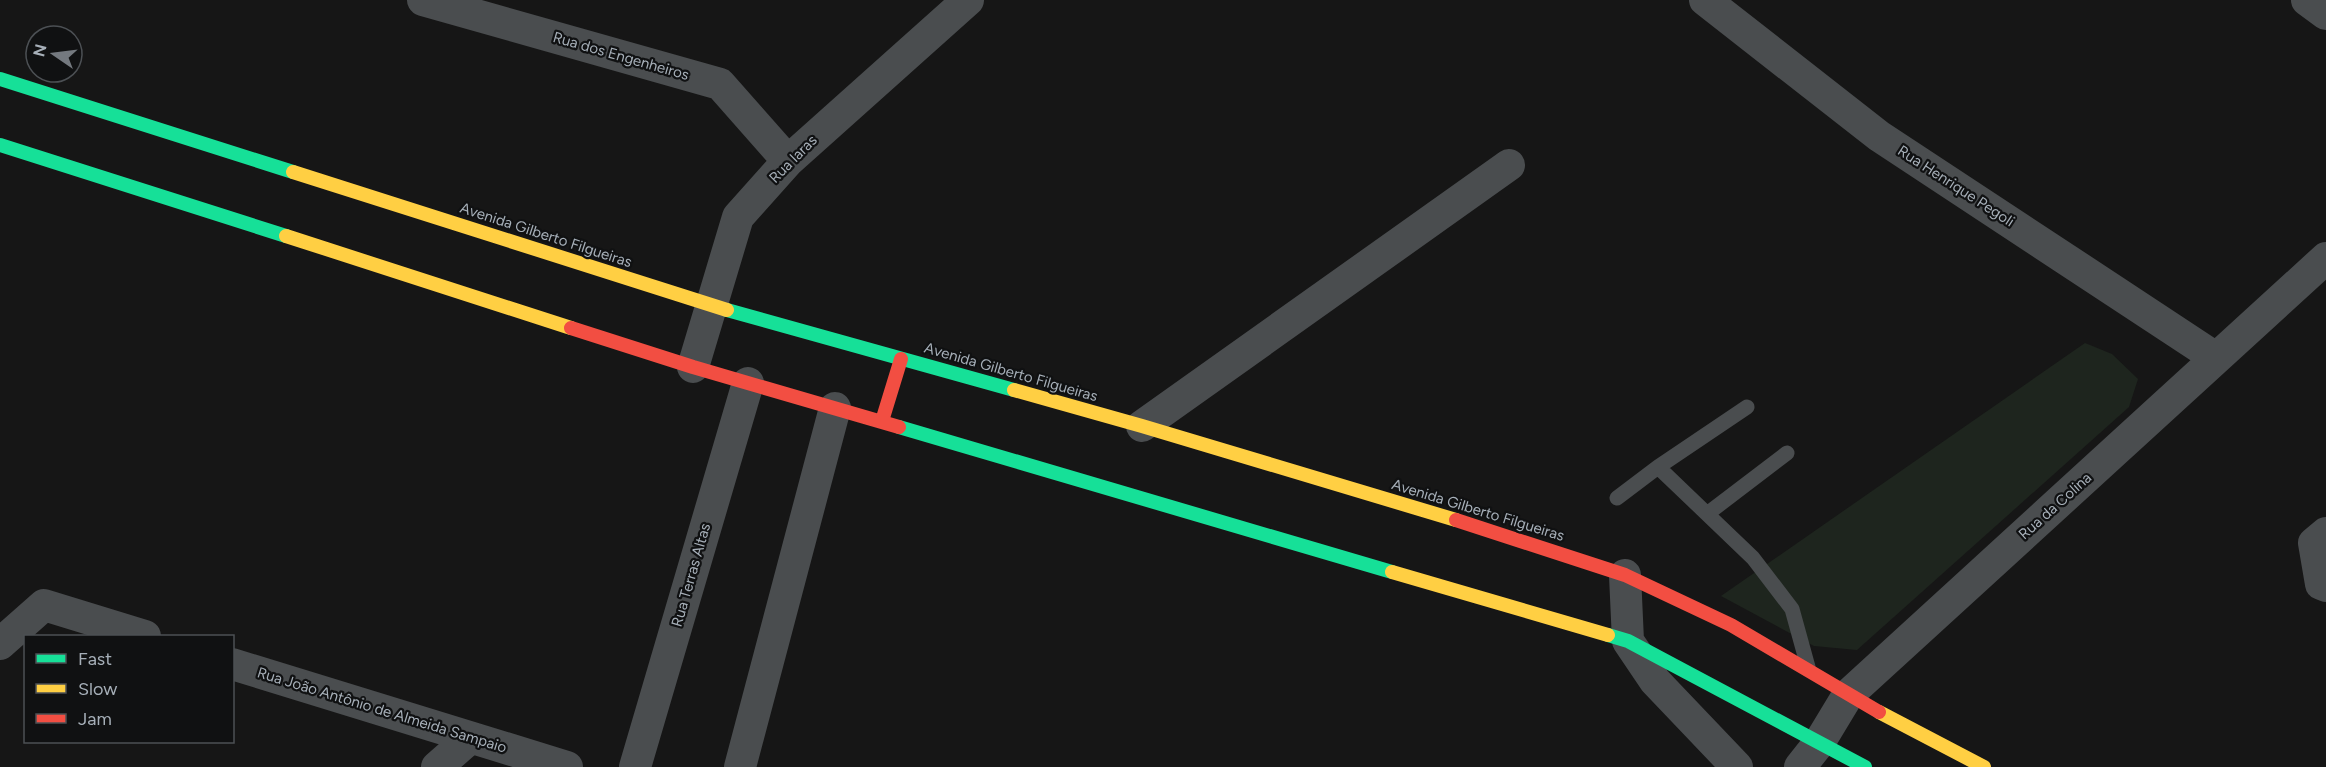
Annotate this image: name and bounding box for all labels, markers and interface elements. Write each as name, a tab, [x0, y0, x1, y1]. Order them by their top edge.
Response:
north arrow	[24, 24, 84, 84]
street label: Rua dos Engenheiros	[551, 28, 691, 84]
text: N	[29, 42, 51, 59]
street label: Rua Iaras	[765, 131, 821, 187]
street label: Rua Henrique Pegoli	[1894, 142, 2018, 230]
street label: Avenida Gilberto Filgueiras	[458, 199, 634, 271]
street label: Avenida Gilberto Filgueiras	[922, 339, 1100, 405]
street label: Rua da Colina	[2015, 469, 2095, 543]
street label: Avenida Gilberto Filgueiras	[1390, 475, 1566, 545]
street label: Rua Terras Altas	[668, 521, 714, 629]
legend	[24, 635, 234, 743]
text: Fast	[78, 648, 112, 670]
street label: Rua João Antônio de Almeida Sampaio	[255, 663, 509, 757]
text: Slow	[78, 678, 117, 700]
text: Jam	[78, 708, 112, 730]

